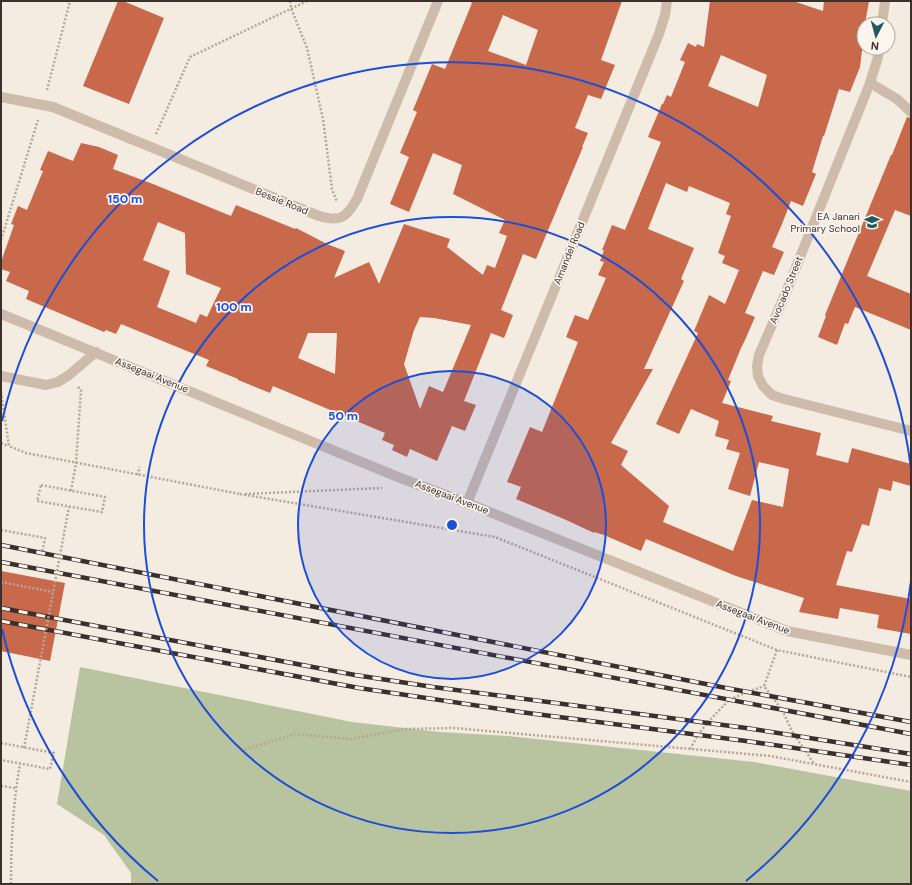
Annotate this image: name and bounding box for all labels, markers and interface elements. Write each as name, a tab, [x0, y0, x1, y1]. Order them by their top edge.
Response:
north arrow	[856, 16, 896, 56]
text: N	[870, 39, 880, 53]
street label: Bessie Road	[254, 185, 310, 217]
text: 150 m	[108, 191, 142, 207]
place label: EA Janari Primary School	[790, 210, 860, 235]
school or university icon: EA Janari Primary School	[863, 213, 881, 231]
street label: Amandel Road	[550, 220, 588, 286]
street label: Avocado Street	[767, 254, 805, 326]
text: 100 m	[216, 299, 252, 315]
street label: Assegaai Avenue	[113, 354, 191, 396]
text: 50 m	[328, 408, 358, 424]
street label: Assegaai Avenue	[413, 477, 491, 517]
centre of rings	[445, 518, 459, 532]
street label: Assegaai Avenue	[714, 597, 792, 637]

